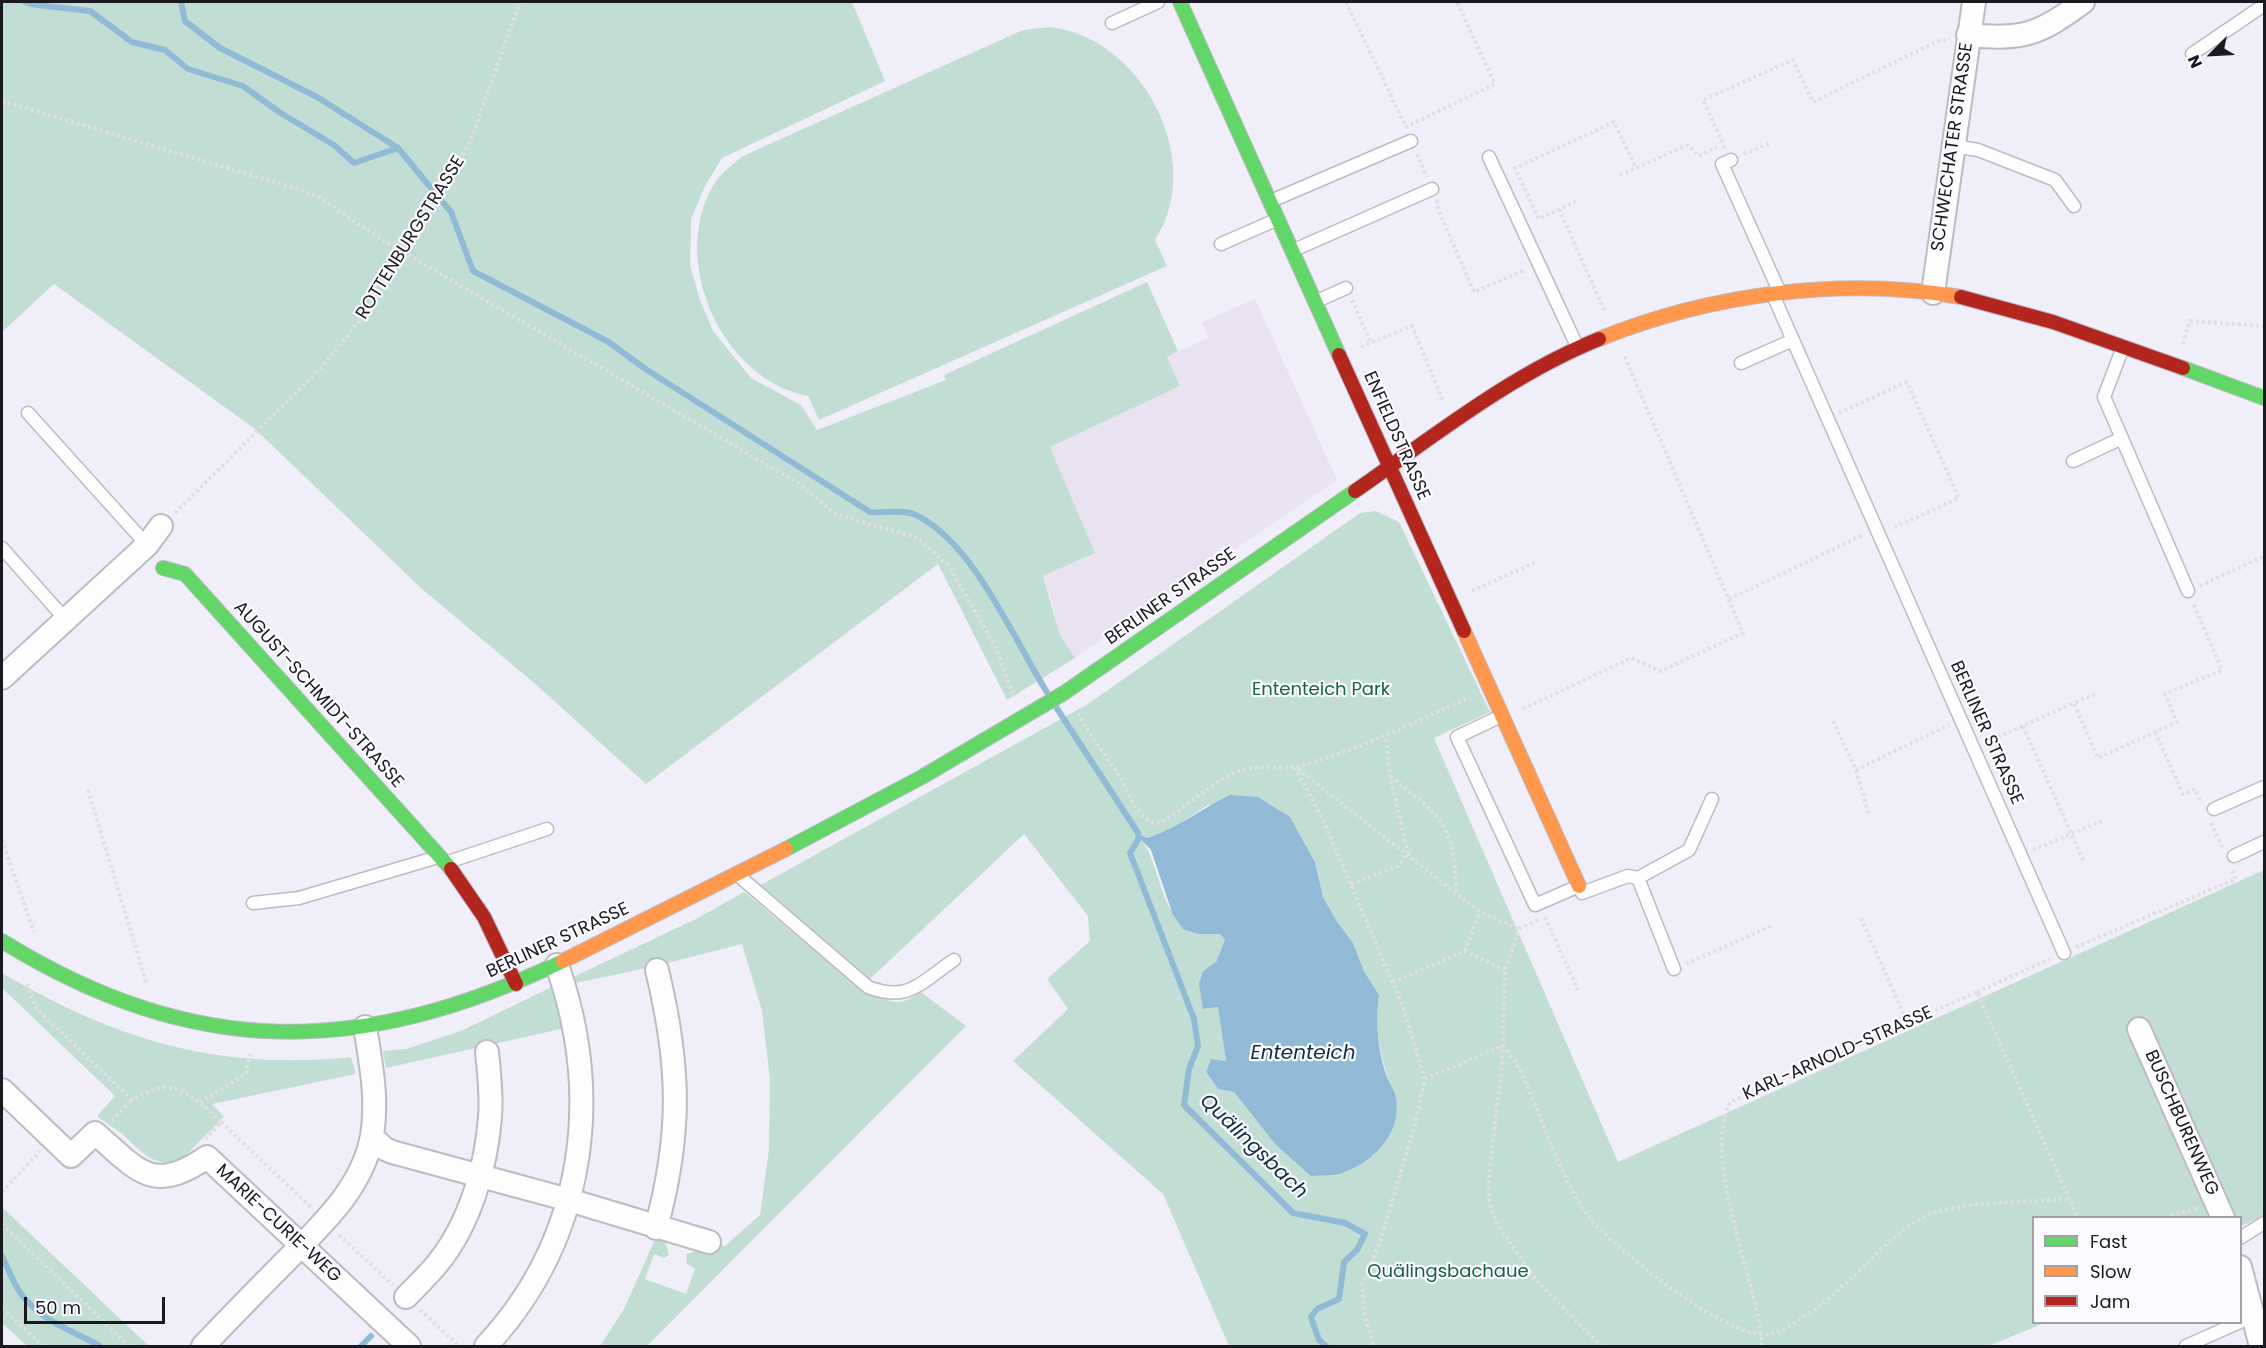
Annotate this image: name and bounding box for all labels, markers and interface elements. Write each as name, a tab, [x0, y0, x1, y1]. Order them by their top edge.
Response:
north arrow	[2182, 24, 2242, 84]
street label: SCHWECHATER STRASSE	[1928, 41, 1978, 253]
text: N	[2182, 51, 2208, 72]
street label: ROTTENBURGSTRASSE	[352, 152, 470, 324]
street label: ENFIELDSTRASSE	[1358, 368, 1434, 504]
street label: BERLINER STRASSE	[1101, 544, 1241, 650]
street label: AUGUST-SCHMIDT-STRASSE	[228, 597, 408, 793]
street label: BERLINER STRASSE	[1945, 658, 2027, 808]
park label: Ententeich Park	[1252, 679, 1390, 701]
street label: BERLINER STRASSE	[483, 899, 633, 983]
street label: KARL-ARNOLD-STRASSE	[1740, 1002, 1936, 1106]
water label: Ententeich	[1250, 1042, 1356, 1066]
street label: BUSCHBURENWEG	[2139, 1047, 2223, 1199]
water label: Quälingsbach	[1194, 1090, 1312, 1204]
street label: MARIE-CURIE-WEG	[211, 1160, 345, 1288]
legend	[2032, 1216, 2242, 1324]
text: Fast	[2090, 1229, 2127, 1254]
text: Slow	[2090, 1259, 2131, 1284]
park label: Quälingsbachaue	[1367, 1261, 1529, 1283]
scale bar	[27, 1285, 168, 1323]
text: Jam	[2090, 1289, 2130, 1314]
text: 50 m	[35, 1295, 81, 1320]

